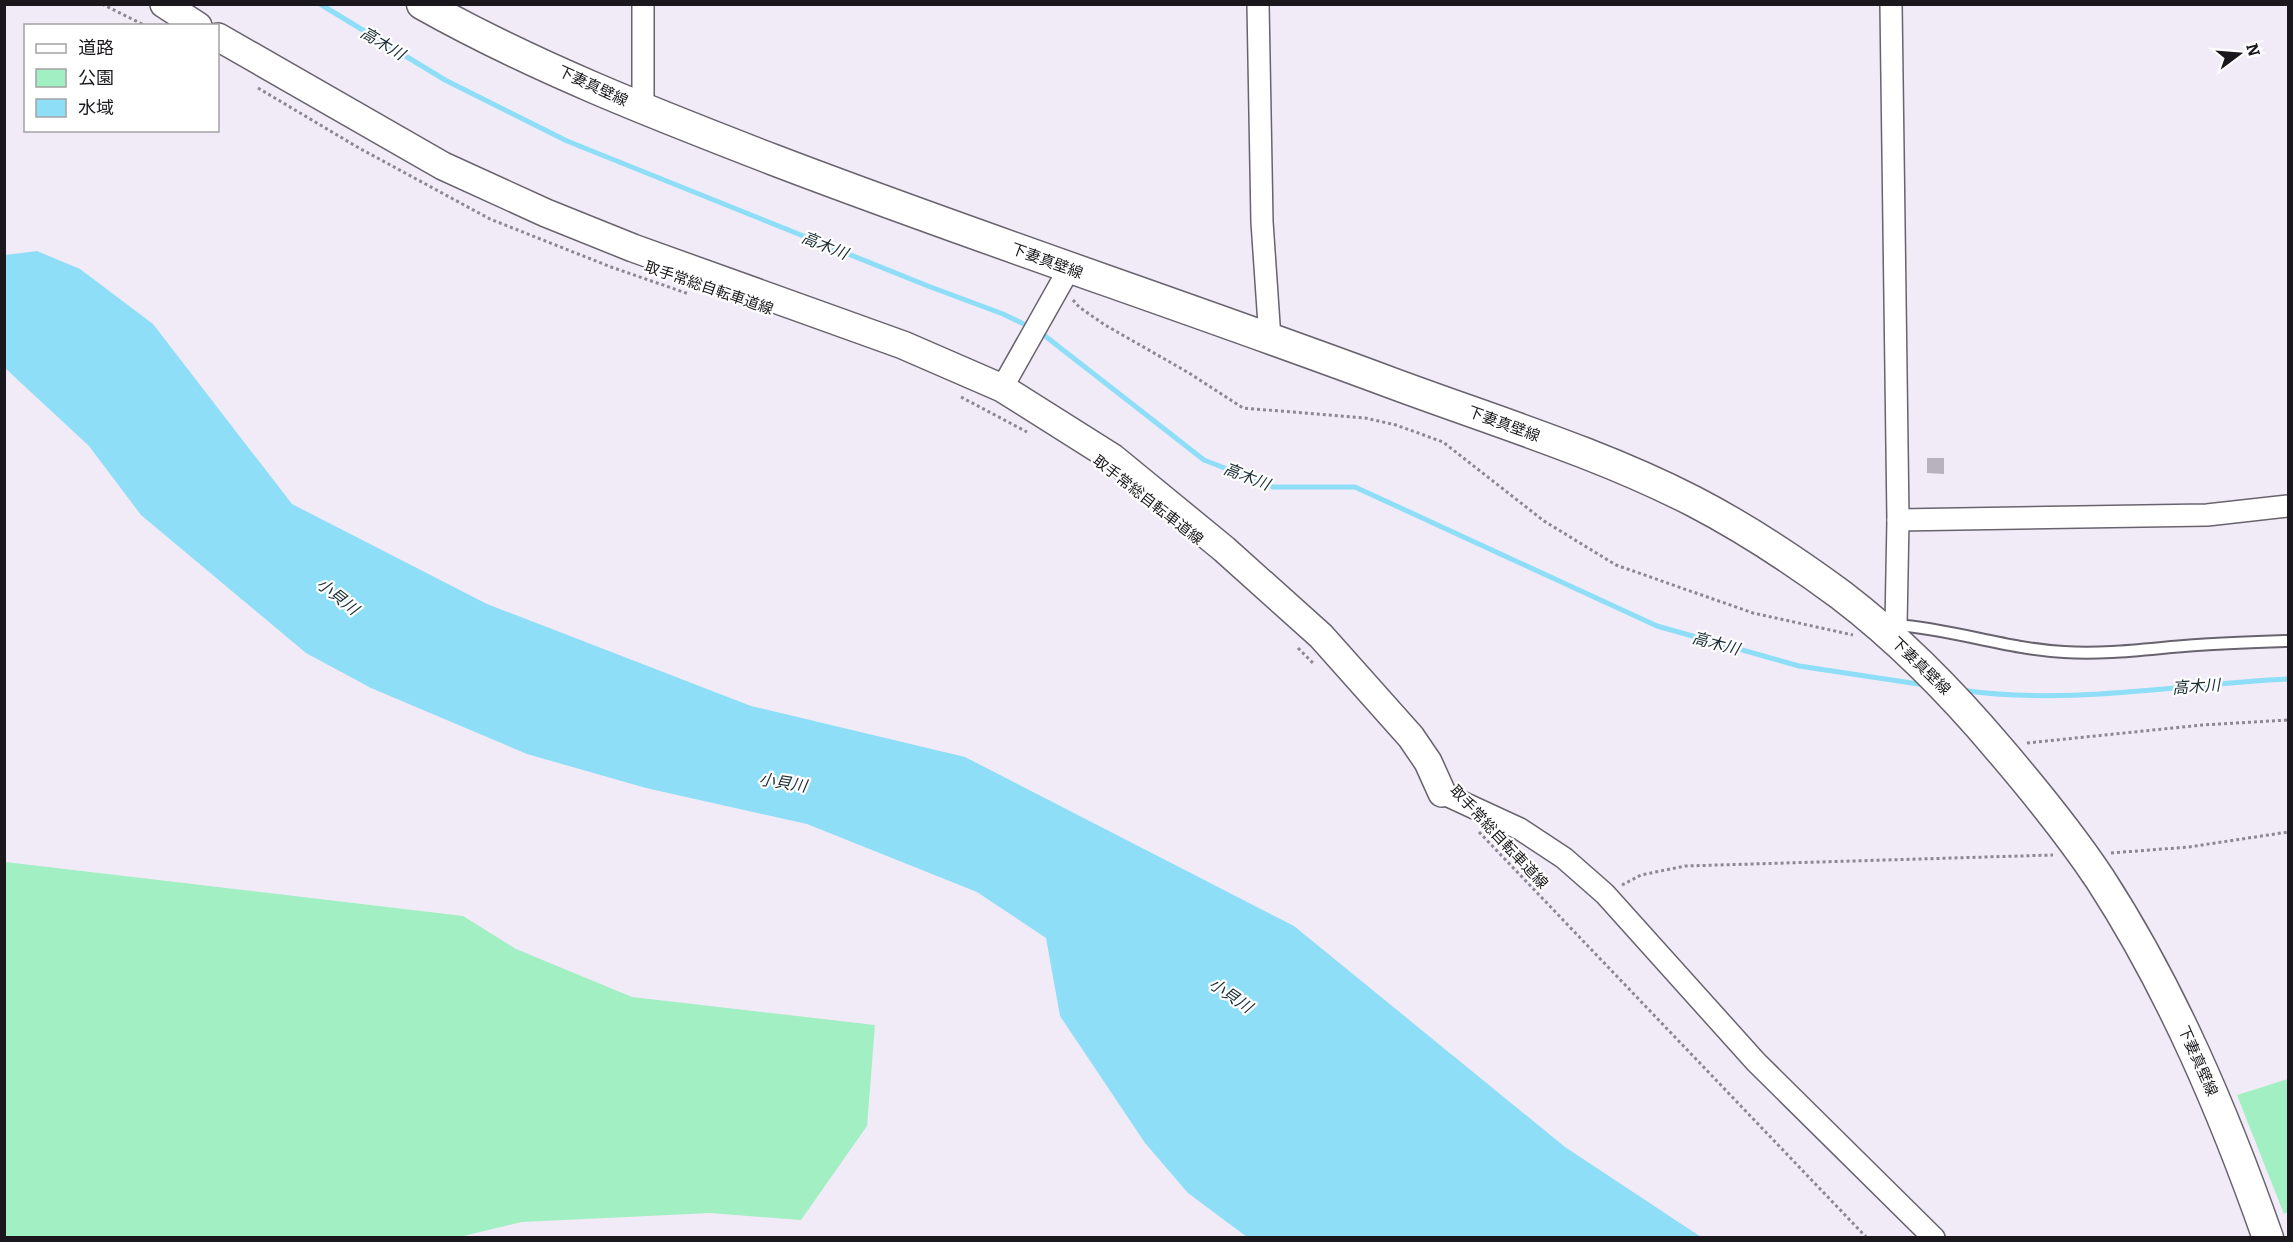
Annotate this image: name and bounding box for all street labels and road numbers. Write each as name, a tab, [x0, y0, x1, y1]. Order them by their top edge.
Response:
street label: 下妻真壁線	[555, 62, 631, 110]
street label: 下妻真壁線	[1009, 240, 1085, 282]
street label: 取手常総自転車道線	[642, 258, 776, 318]
street label: 下妻真壁線	[1466, 403, 1542, 445]
street label: 取手常総自転車道線	[1089, 451, 1207, 549]
street label: 下妻真壁線	[1888, 633, 1954, 699]
street label: 取手常総自転車道線	[1446, 781, 1552, 893]
street label: 下妻真壁線	[2175, 1023, 2221, 1099]

